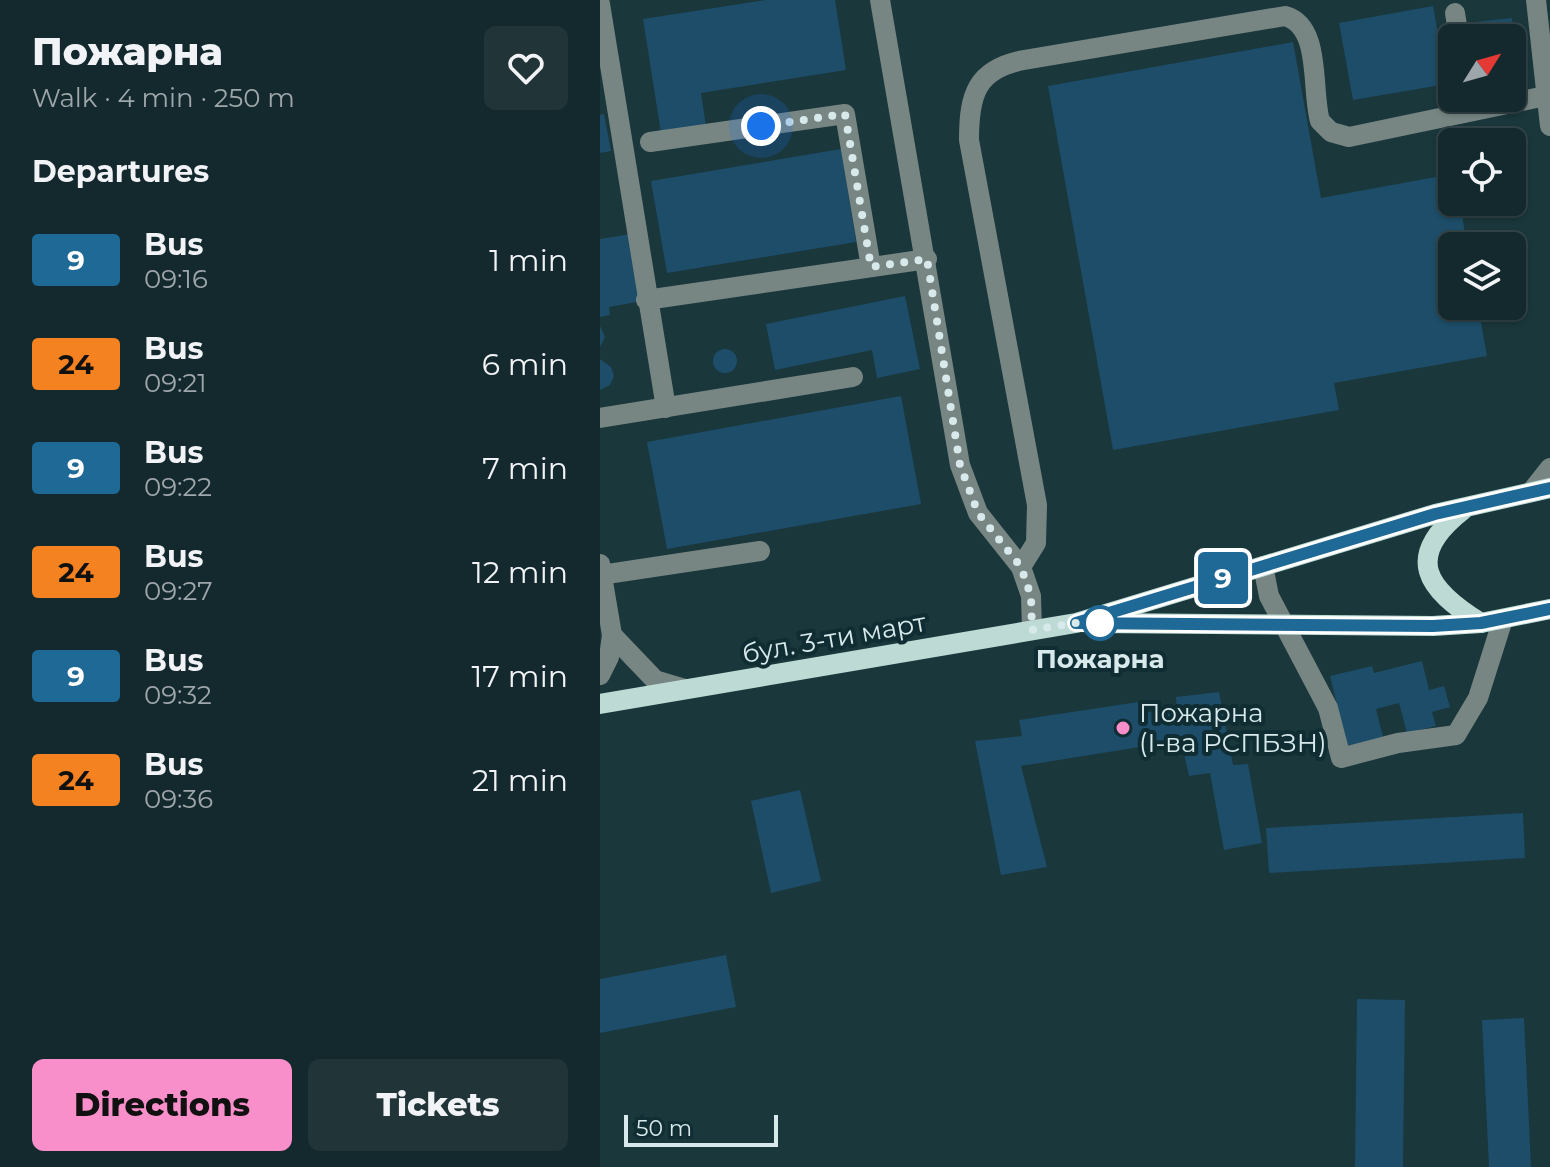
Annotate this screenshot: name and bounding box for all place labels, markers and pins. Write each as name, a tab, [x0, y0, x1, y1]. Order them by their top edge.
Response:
marker: Пожарна	[1083, 606, 1117, 640]
place label: Пожарна	[1036, 643, 1164, 675]
place label: Пожарна (I-ва РСПБЗН)	[1139, 697, 1327, 759]
marker: Пожарна (I-ва РСПБЗН)	[1114, 719, 1132, 737]

